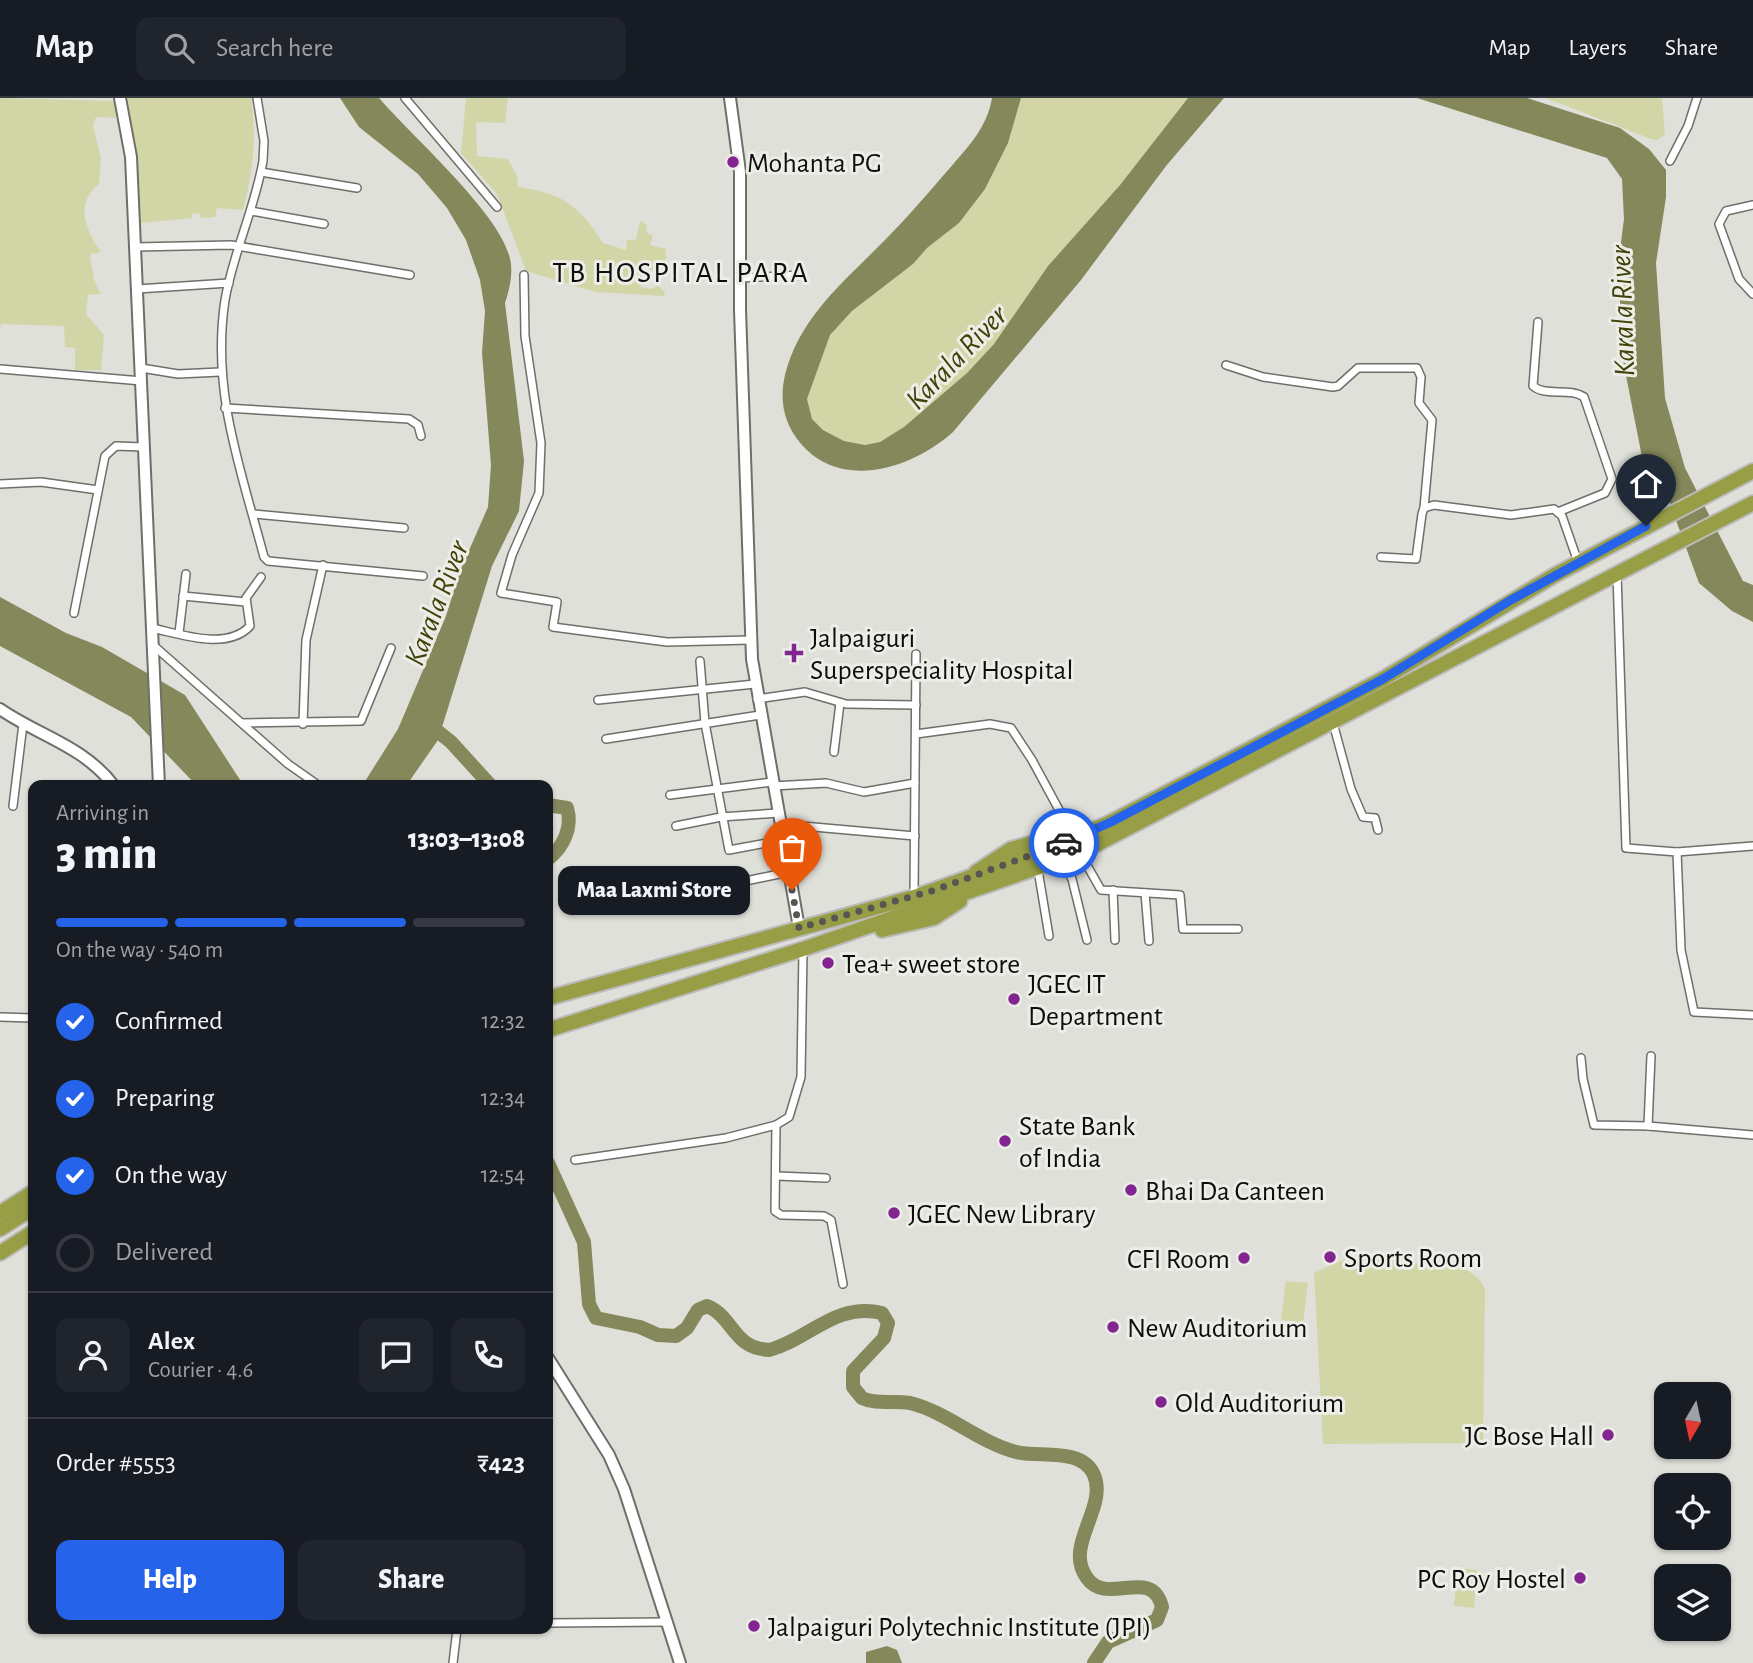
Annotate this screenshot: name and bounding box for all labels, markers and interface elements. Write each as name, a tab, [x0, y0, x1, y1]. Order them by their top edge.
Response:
search box	[136, 17, 626, 80]
icon: search	[160, 29, 198, 67]
text: Map	[35, 31, 94, 64]
text: Search here	[216, 35, 334, 61]
text: Map	[1488, 36, 1530, 60]
text: Layers	[1568, 36, 1627, 60]
text: Share	[1665, 36, 1718, 60]
place label: Mohanta PG	[747, 150, 882, 178]
marker: Mohanta PG	[725, 154, 741, 170]
water label: Karala River	[1606, 244, 1640, 377]
district label: TB HOSPITAL PARA	[552, 258, 810, 288]
water label: Karala River	[900, 299, 1014, 415]
pin	[1616, 454, 1676, 526]
icon: home	[1627, 465, 1665, 503]
water label: Karala River	[399, 536, 475, 670]
place label: Jalpaiguri Superspeciality Hospital	[810, 625, 1073, 685]
marker: Jalpaiguri Superspeciality Hospital	[784, 643, 804, 663]
text: Arriving in	[56, 802, 149, 825]
courier	[1029, 808, 1099, 878]
pin	[762, 818, 822, 890]
icon: car	[1045, 824, 1083, 862]
text: 13:03–13:08	[408, 826, 525, 852]
icon: bag	[773, 829, 811, 867]
text: 3 min	[56, 831, 157, 877]
callout: Maa Laxmi Store	[558, 866, 750, 914]
text: Maa Laxmi Store	[577, 879, 731, 902]
text: On the way · 540 m	[56, 939, 223, 962]
place label: Tea+ sweet store	[842, 951, 1020, 979]
marker: Tea+ sweet store	[820, 955, 836, 971]
place label: JGEC IT Department	[1028, 971, 1163, 1031]
marker: JGEC IT Department	[1006, 991, 1022, 1007]
icon: check	[56, 1003, 94, 1041]
text: Confirmed	[115, 1008, 223, 1034]
text: 12:32	[481, 1010, 525, 1033]
icon: check	[56, 1080, 94, 1118]
text: Preparing	[115, 1085, 214, 1111]
text: 12:34	[481, 1087, 525, 1110]
place label: State Bank of India	[1019, 1113, 1135, 1173]
marker: State Bank of India	[997, 1133, 1013, 1149]
icon: check	[56, 1157, 94, 1195]
text: On the way	[115, 1162, 227, 1188]
text: 12:54	[481, 1164, 525, 1187]
place label: Bhai Da Canteen	[1145, 1178, 1325, 1206]
marker: Bhai Da Canteen	[1123, 1182, 1139, 1198]
place label: JGEC New Library	[908, 1201, 1096, 1229]
marker: JGEC New Library	[886, 1205, 902, 1221]
text: Delivered	[115, 1239, 213, 1265]
place label: Sports Room	[1344, 1245, 1482, 1273]
place label: CFI Room	[1127, 1246, 1230, 1274]
marker: Sports Room	[1322, 1249, 1338, 1265]
marker: CFI Room	[1236, 1250, 1252, 1266]
place label: New Auditorium	[1127, 1315, 1307, 1343]
button: person	[56, 1318, 130, 1392]
button: chat	[359, 1318, 433, 1392]
button: phone	[451, 1318, 525, 1392]
marker: New Auditorium	[1105, 1319, 1121, 1335]
text: Alex	[148, 1328, 195, 1354]
text: Courier · 4.6	[148, 1359, 253, 1382]
north arrow	[1654, 1382, 1731, 1460]
map controls	[1654, 1382, 1731, 1641]
place label: Old Auditorium	[1175, 1390, 1344, 1418]
marker: Old Auditorium	[1153, 1394, 1169, 1410]
place label: JC Bose Hall	[1465, 1423, 1594, 1451]
marker: JC Bose Hall	[1600, 1427, 1616, 1443]
text: Order #5553	[56, 1450, 176, 1476]
text: ₹423	[478, 1450, 525, 1476]
button: locate	[1654, 1473, 1731, 1550]
button: Help	[56, 1540, 284, 1620]
button: Share	[298, 1540, 525, 1620]
button: layers	[1654, 1564, 1731, 1641]
place label: PC Roy Hostel	[1417, 1566, 1566, 1594]
marker: PC Roy Hostel	[1572, 1570, 1588, 1586]
place label: Jalpaiguri Polytechnic Institute (JPI)	[768, 1614, 1152, 1642]
marker: Jalpaiguri Polytechnic Institute (JPI)	[746, 1618, 762, 1634]

